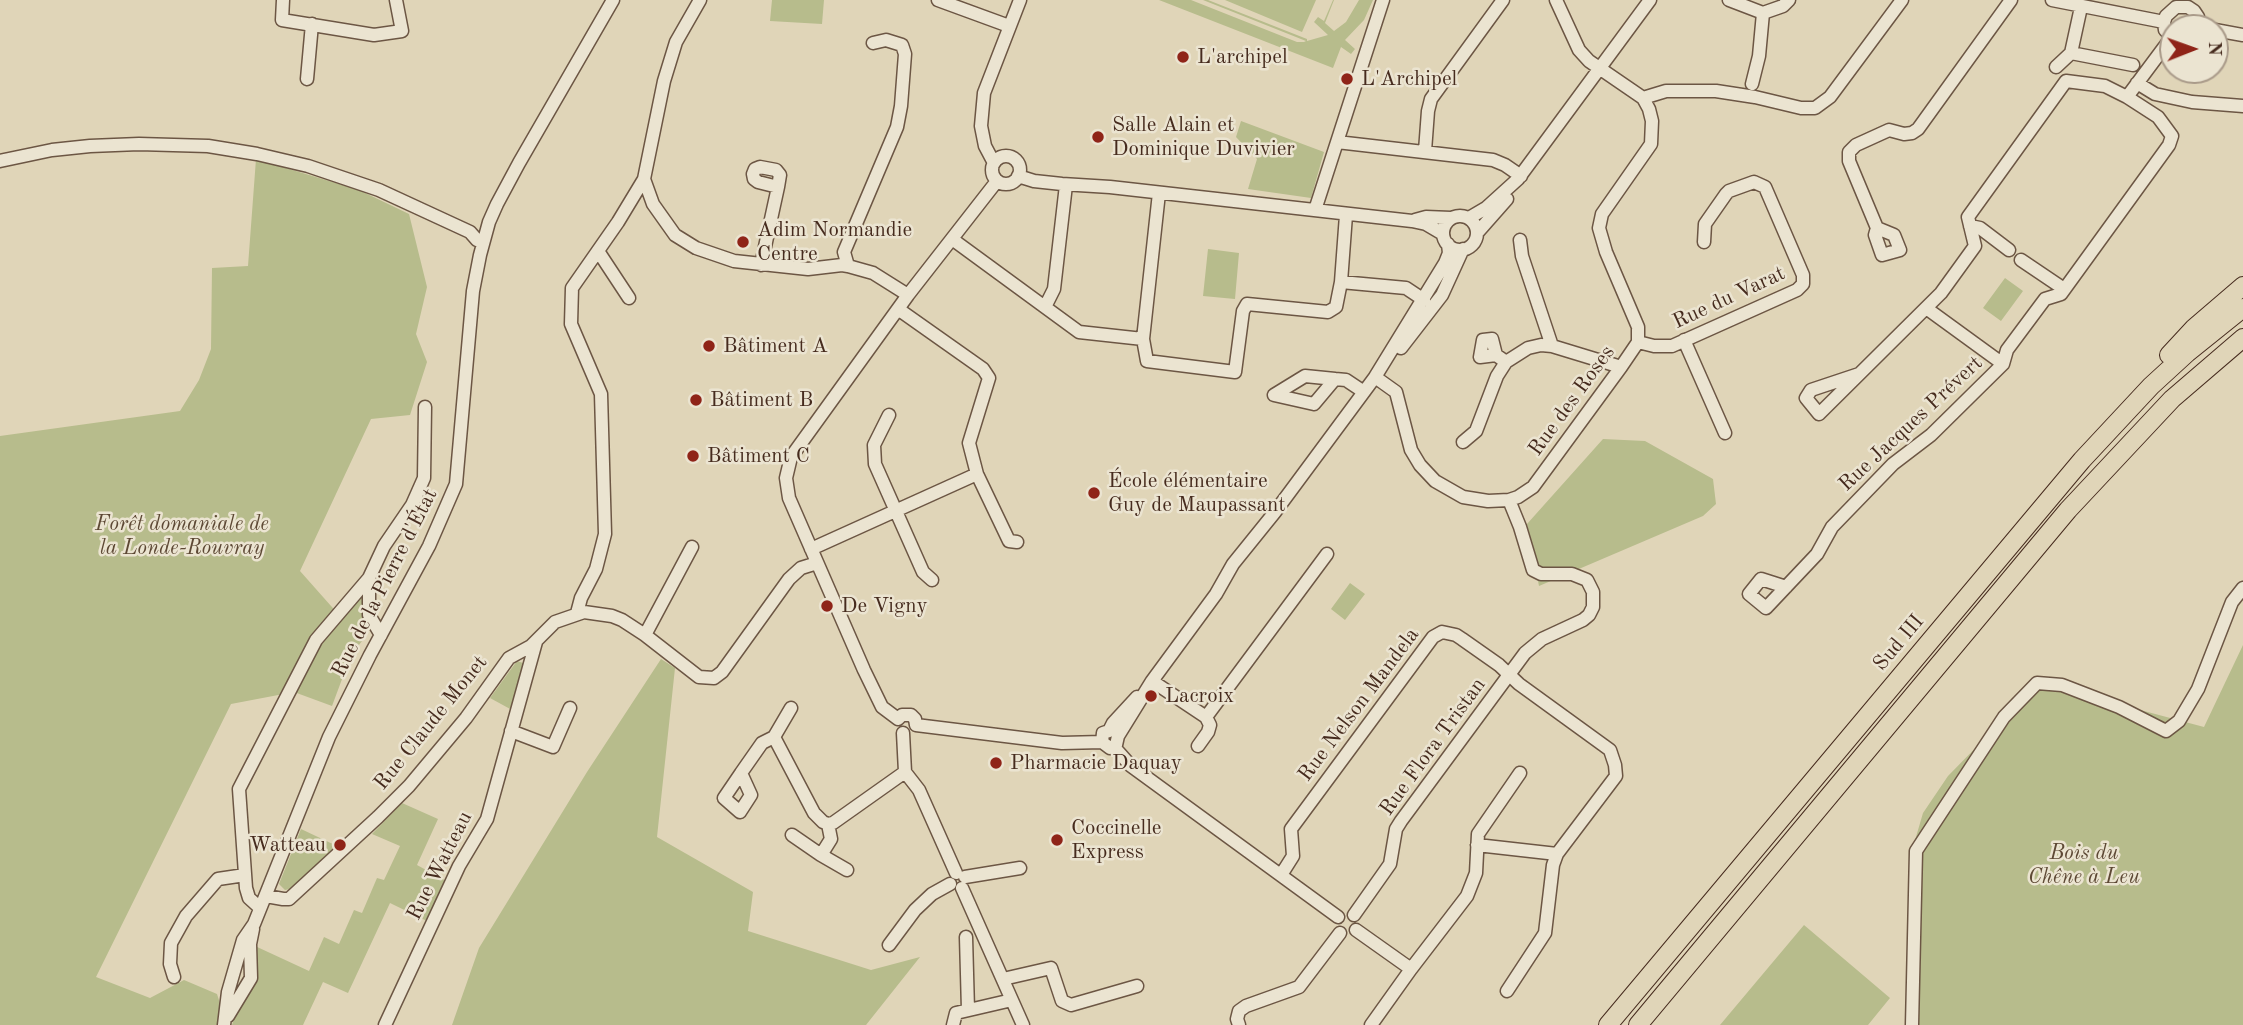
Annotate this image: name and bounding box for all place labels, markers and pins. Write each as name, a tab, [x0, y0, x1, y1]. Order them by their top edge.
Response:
place label: L'archipel	[1197, 44, 1288, 70]
marker: L'archipel	[1175, 49, 1191, 65]
place label: L'Archipel	[1361, 66, 1457, 92]
marker: L'Archipel	[1339, 71, 1355, 87]
place label: Salle Alain et Dominique Duvivier	[1112, 112, 1295, 162]
marker: Salle Alain et Dominique Duvivier	[1090, 129, 1106, 145]
place label: Adim Normandie Centre	[757, 217, 912, 267]
marker: Adim Normandie Centre	[735, 234, 751, 250]
place label: Bâtiment A	[723, 333, 828, 359]
marker: Bâtiment A	[701, 338, 717, 354]
place label: Bâtiment B	[710, 387, 813, 413]
marker: Bâtiment B	[688, 392, 704, 408]
place label: Bâtiment C	[707, 443, 810, 469]
marker: Bâtiment C	[685, 448, 701, 464]
place label: École élémentaire Guy de Maupassant	[1108, 468, 1286, 518]
marker: École élémentaire Guy de Maupassant	[1086, 485, 1102, 501]
place label: De Vigny	[841, 593, 928, 619]
marker: De Vigny	[819, 598, 835, 614]
place label: Lacroix	[1165, 683, 1234, 709]
marker: Lacroix	[1143, 688, 1159, 704]
place label: Pharmacie Daquay	[1010, 750, 1182, 776]
marker: Pharmacie Daquay	[988, 755, 1004, 771]
place label: Coccinelle Express	[1071, 815, 1161, 865]
place label: Watteau	[249, 832, 326, 858]
marker: Coccinelle Express	[1049, 832, 1065, 848]
marker: Watteau	[332, 837, 348, 853]

